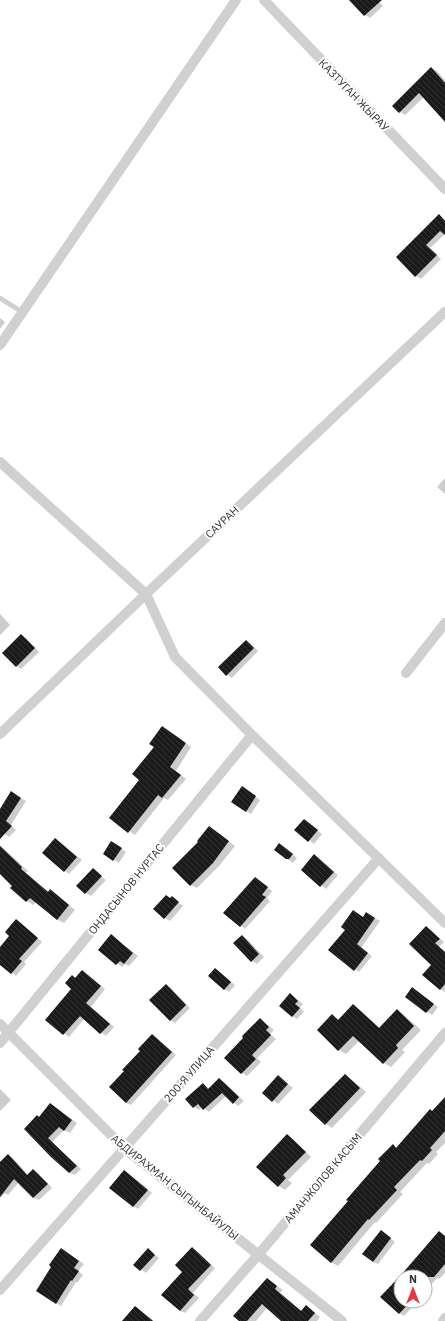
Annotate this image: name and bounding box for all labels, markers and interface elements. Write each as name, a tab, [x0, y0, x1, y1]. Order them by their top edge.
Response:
street label: КАЗТУГАН ЖЫРАУ	[316, 56, 392, 134]
street label: САУРАН	[202, 503, 242, 541]
street label: ОНДАСЫНОВ НУРТАС	[85, 841, 167, 937]
street label: 200-Я УЛИЦА	[161, 1043, 217, 1105]
street label: АМАНЖОЛОВ КАСЫМ	[281, 1130, 365, 1226]
street label: АБДИРАХМАН СЫГЫНБАЙУЛЫ	[108, 1131, 242, 1243]
north arrow	[393, 1269, 433, 1309]
text: N	[409, 1272, 417, 1286]

